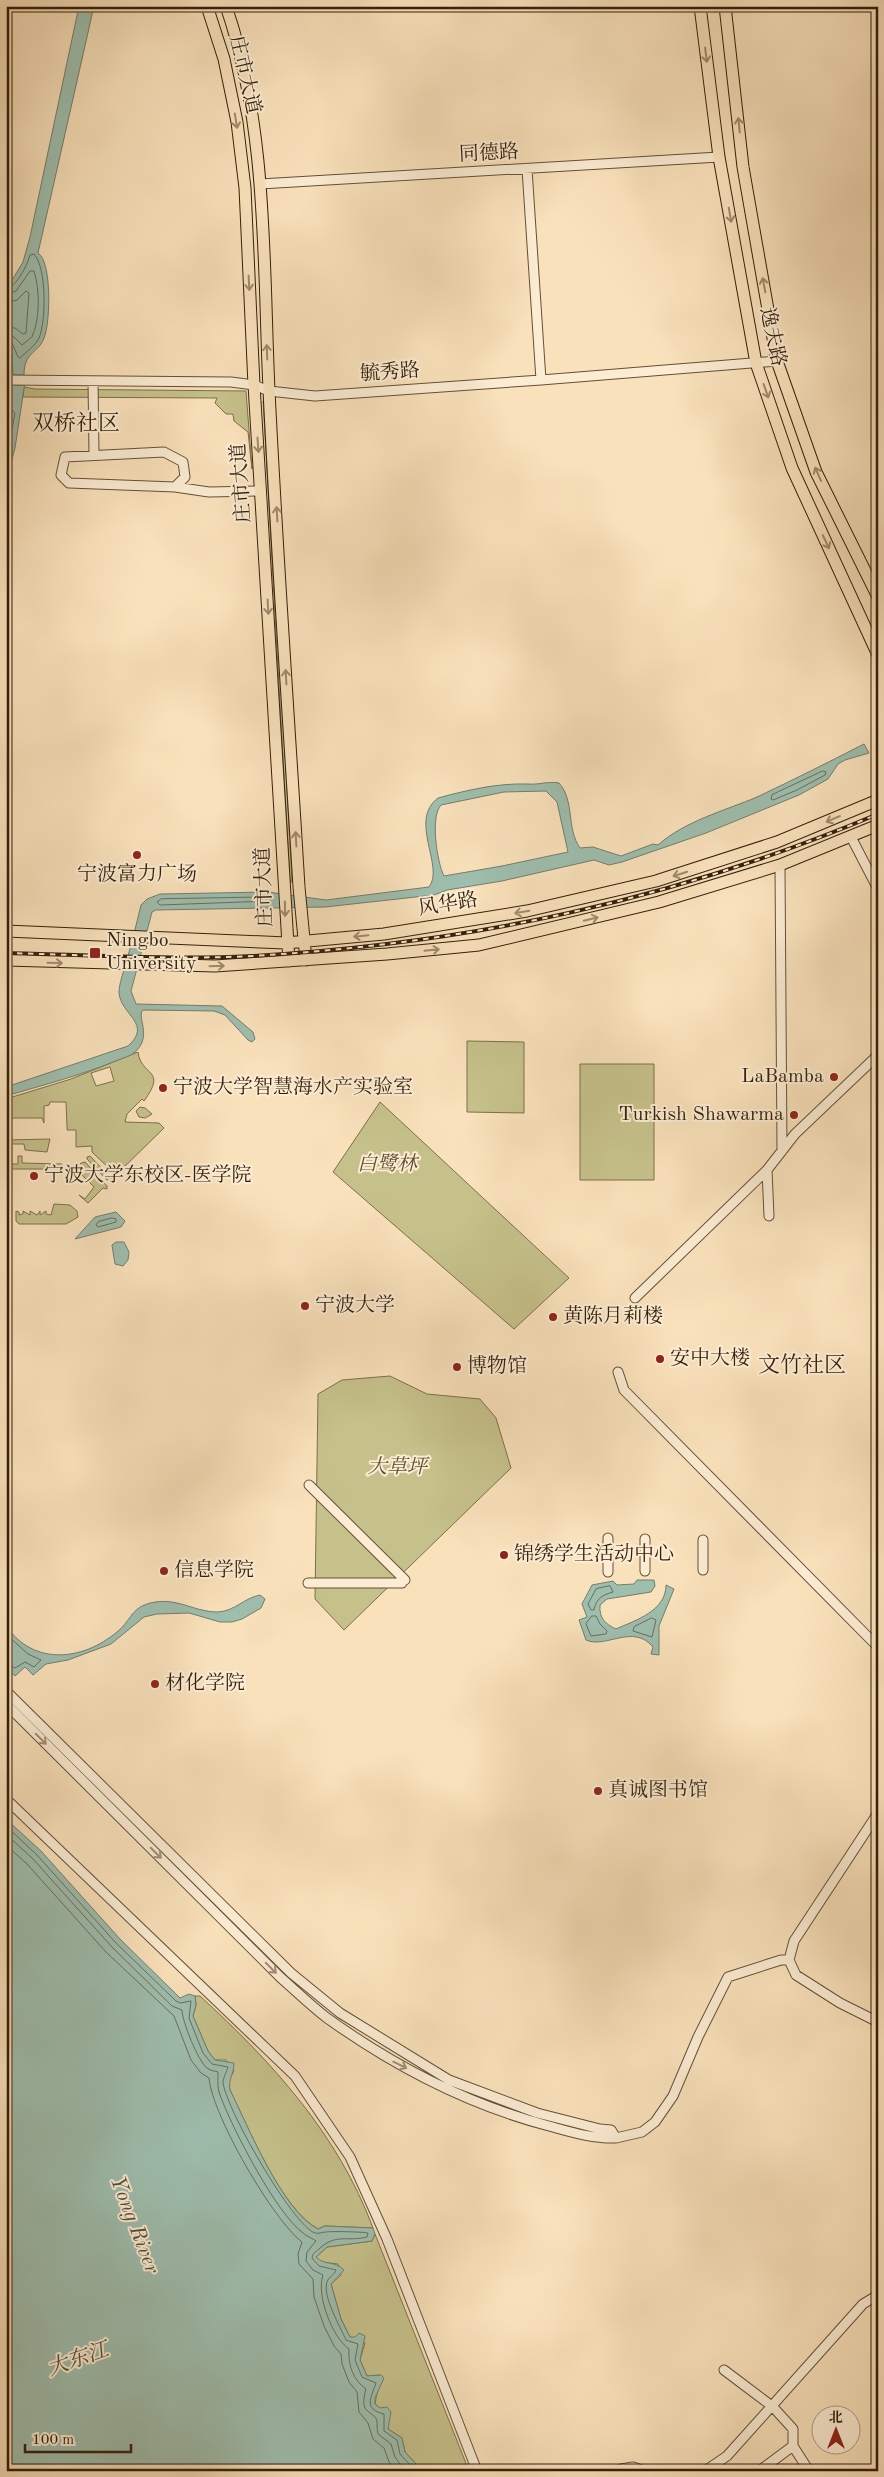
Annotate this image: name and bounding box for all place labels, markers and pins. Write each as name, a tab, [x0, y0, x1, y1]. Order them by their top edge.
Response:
marker: 宁波富力广场	[131, 849, 143, 861]
place label: 宁波富力广场	[77, 862, 197, 885]
place label: Ningbo University	[106, 931, 197, 974]
marker: Ningbo University	[88, 946, 102, 960]
place label: LaBamba	[741, 1067, 824, 1087]
marker: LaBamba	[828, 1071, 840, 1083]
place label: 宁波大学智慧海水产实验室	[173, 1076, 413, 1098]
marker: 宁波大学智慧海水产实验室	[157, 1082, 169, 1094]
place label: Turkish Shawarma	[618, 1105, 784, 1125]
marker: Turkish Shawarma	[788, 1109, 800, 1121]
place label: 宁波大学东校区-医学院	[44, 1164, 251, 1186]
marker: 宁波大学东校区-医学院	[28, 1170, 40, 1182]
place label: 宁波大学	[315, 1294, 395, 1316]
marker: 宁波大学	[299, 1300, 311, 1312]
place label: 黄陈月莉楼	[563, 1305, 663, 1327]
marker: 黄陈月莉楼	[547, 1311, 559, 1323]
place label: 安中大楼	[670, 1347, 750, 1369]
marker: 安中大楼	[654, 1353, 666, 1365]
place label: 博物馆	[467, 1355, 527, 1377]
marker: 博物馆	[451, 1361, 463, 1373]
place label: 锦绣学生活动中心	[514, 1543, 674, 1565]
marker: 锦绣学生活动中心	[498, 1549, 510, 1561]
place label: 信息学院	[174, 1559, 254, 1581]
marker: 信息学院	[158, 1565, 170, 1577]
place label: 材化学院	[165, 1672, 245, 1694]
marker: 材化学院	[149, 1678, 161, 1690]
place label: 真诚图书馆	[608, 1779, 708, 1801]
marker: 真诚图书馆	[592, 1785, 604, 1797]

